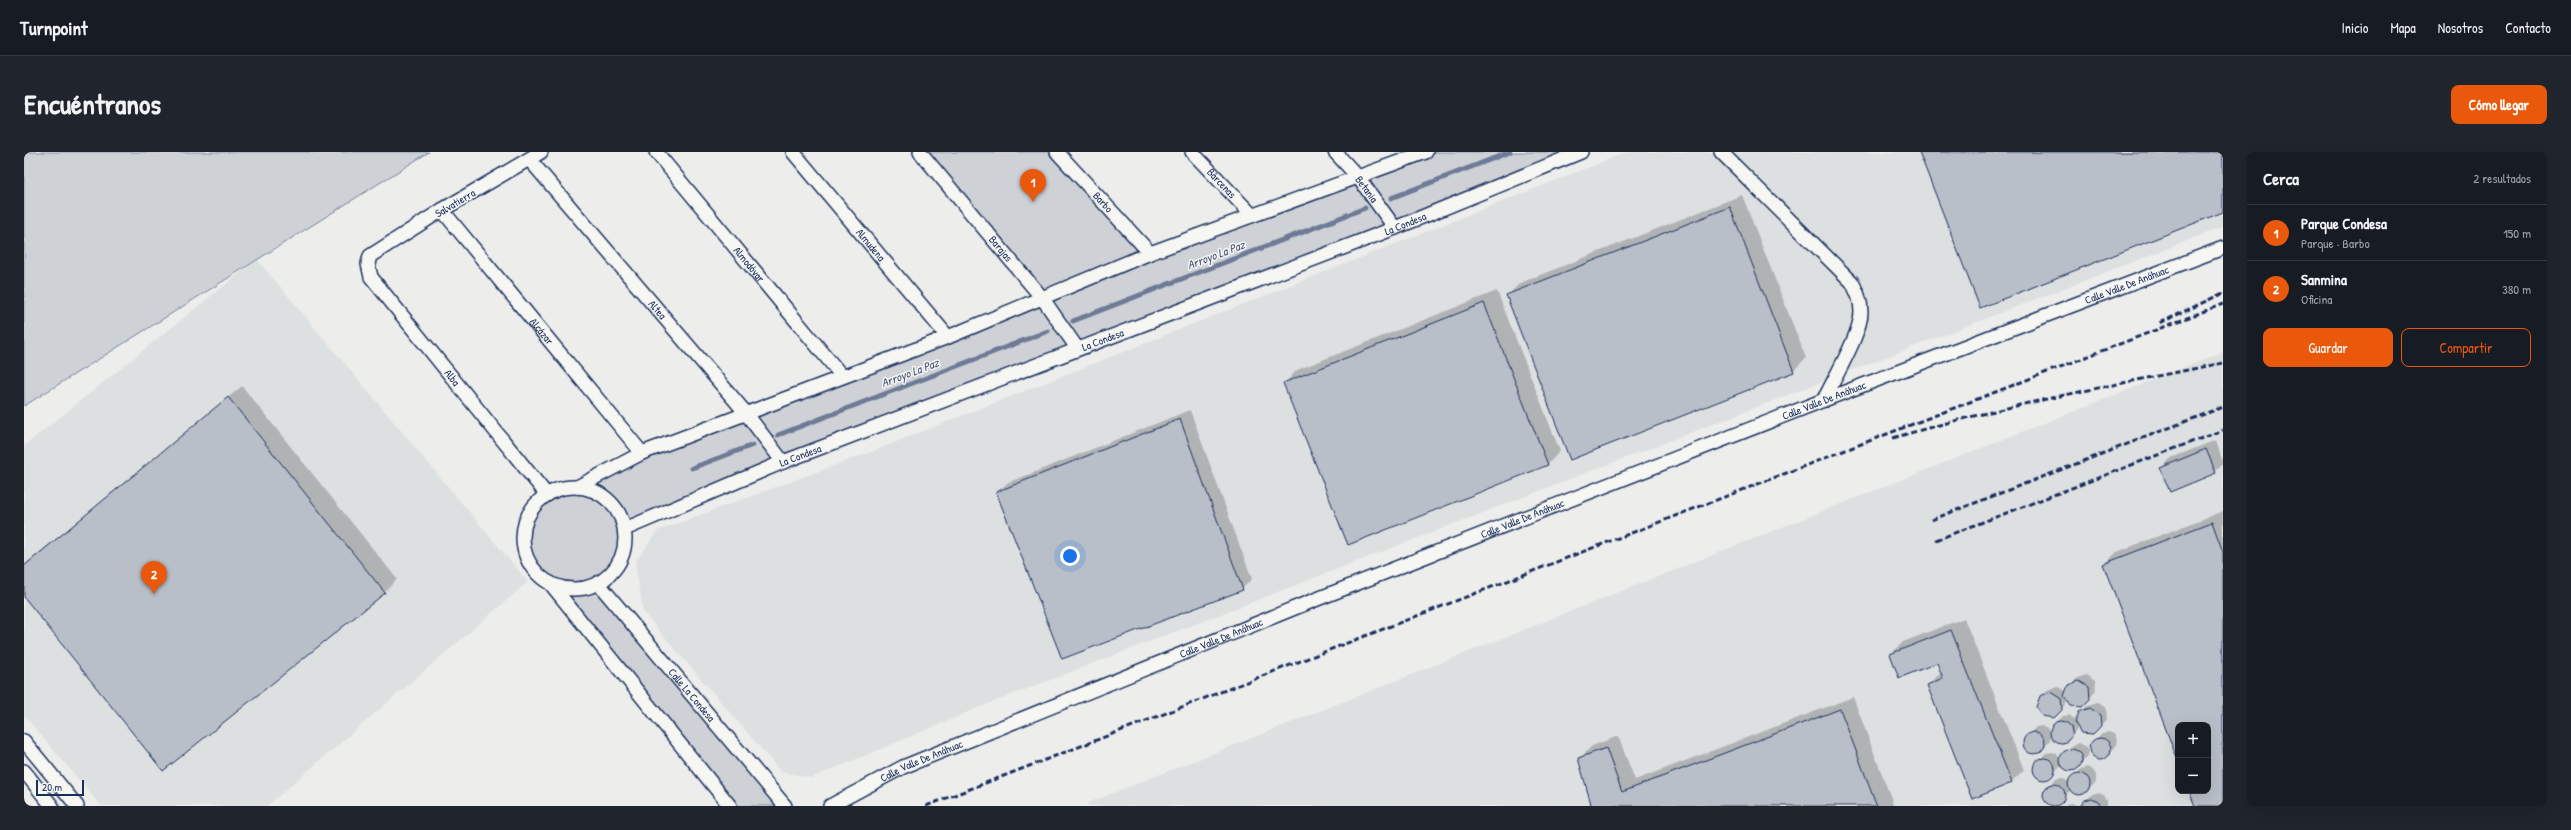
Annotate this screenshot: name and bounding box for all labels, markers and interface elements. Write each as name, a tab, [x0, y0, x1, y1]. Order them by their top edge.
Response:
text: Turnpoint	[20, 15, 88, 41]
text: Inicio	[2342, 18, 2368, 37]
text: Mapa	[2390, 18, 2416, 37]
text: Nosotros	[2438, 18, 2483, 37]
text: Contacto	[2505, 18, 2551, 37]
text: Encuéntranos	[24, 85, 161, 123]
button: Cómo llegar	[2451, 85, 2547, 124]
street label: Bárcenas	[1204, 165, 1239, 201]
text: Cerca	[2263, 167, 2299, 190]
pin: 1	[1020, 169, 1046, 202]
text: 2 resultados	[2473, 169, 2531, 187]
street label: Betania	[1352, 173, 1382, 206]
street label: Salvatierra	[432, 185, 478, 220]
street label: Barbo	[1090, 189, 1116, 216]
street label: La Condesa	[1383, 209, 1429, 238]
text: Parque Condesa	[2301, 213, 2387, 234]
text: 1	[2274, 224, 2278, 242]
text: 150 m	[2503, 224, 2531, 242]
street label: Almudena	[853, 226, 889, 264]
street label: Barajas	[986, 233, 1016, 264]
text: Parque · Barbo	[2301, 234, 2370, 252]
water label: Arroyo La Paz	[1185, 236, 1248, 273]
street label: Almodóvar	[730, 244, 769, 286]
street label: Calle Valle De Anáhuac	[2083, 262, 2171, 307]
text: Sanmina	[2301, 269, 2347, 290]
text: 2	[2273, 280, 2279, 298]
text: 380 m	[2502, 280, 2531, 298]
text: Oficina	[2301, 290, 2332, 308]
street label: Altea	[645, 297, 670, 323]
street label: Alcázar	[527, 315, 557, 348]
street label: La Condesa	[1080, 325, 1126, 354]
button: Guardar	[2263, 328, 2393, 367]
button: Compartir	[2401, 328, 2531, 367]
water label: Arroyo La Paz	[879, 354, 942, 391]
street label: Alba	[441, 366, 463, 389]
street label: Calle Valle De Anáhuac	[1780, 377, 1868, 423]
street label: La Condesa	[777, 441, 824, 470]
street label: Calle Valle De Anáhuac	[1478, 496, 1567, 541]
your location	[1060, 546, 1080, 566]
pin: 2	[141, 561, 167, 594]
street label: Calle Valle De Anáhuac	[1177, 614, 1265, 661]
street label: Calle La Condesa	[665, 665, 719, 725]
map controls	[2175, 722, 2211, 794]
button: +	[2175, 722, 2211, 758]
street label: Calle Valle De Anáhuac	[878, 736, 965, 785]
button: −	[2175, 758, 2211, 794]
scale bar	[36, 778, 84, 797]
text: 20 m	[42, 780, 62, 794]

